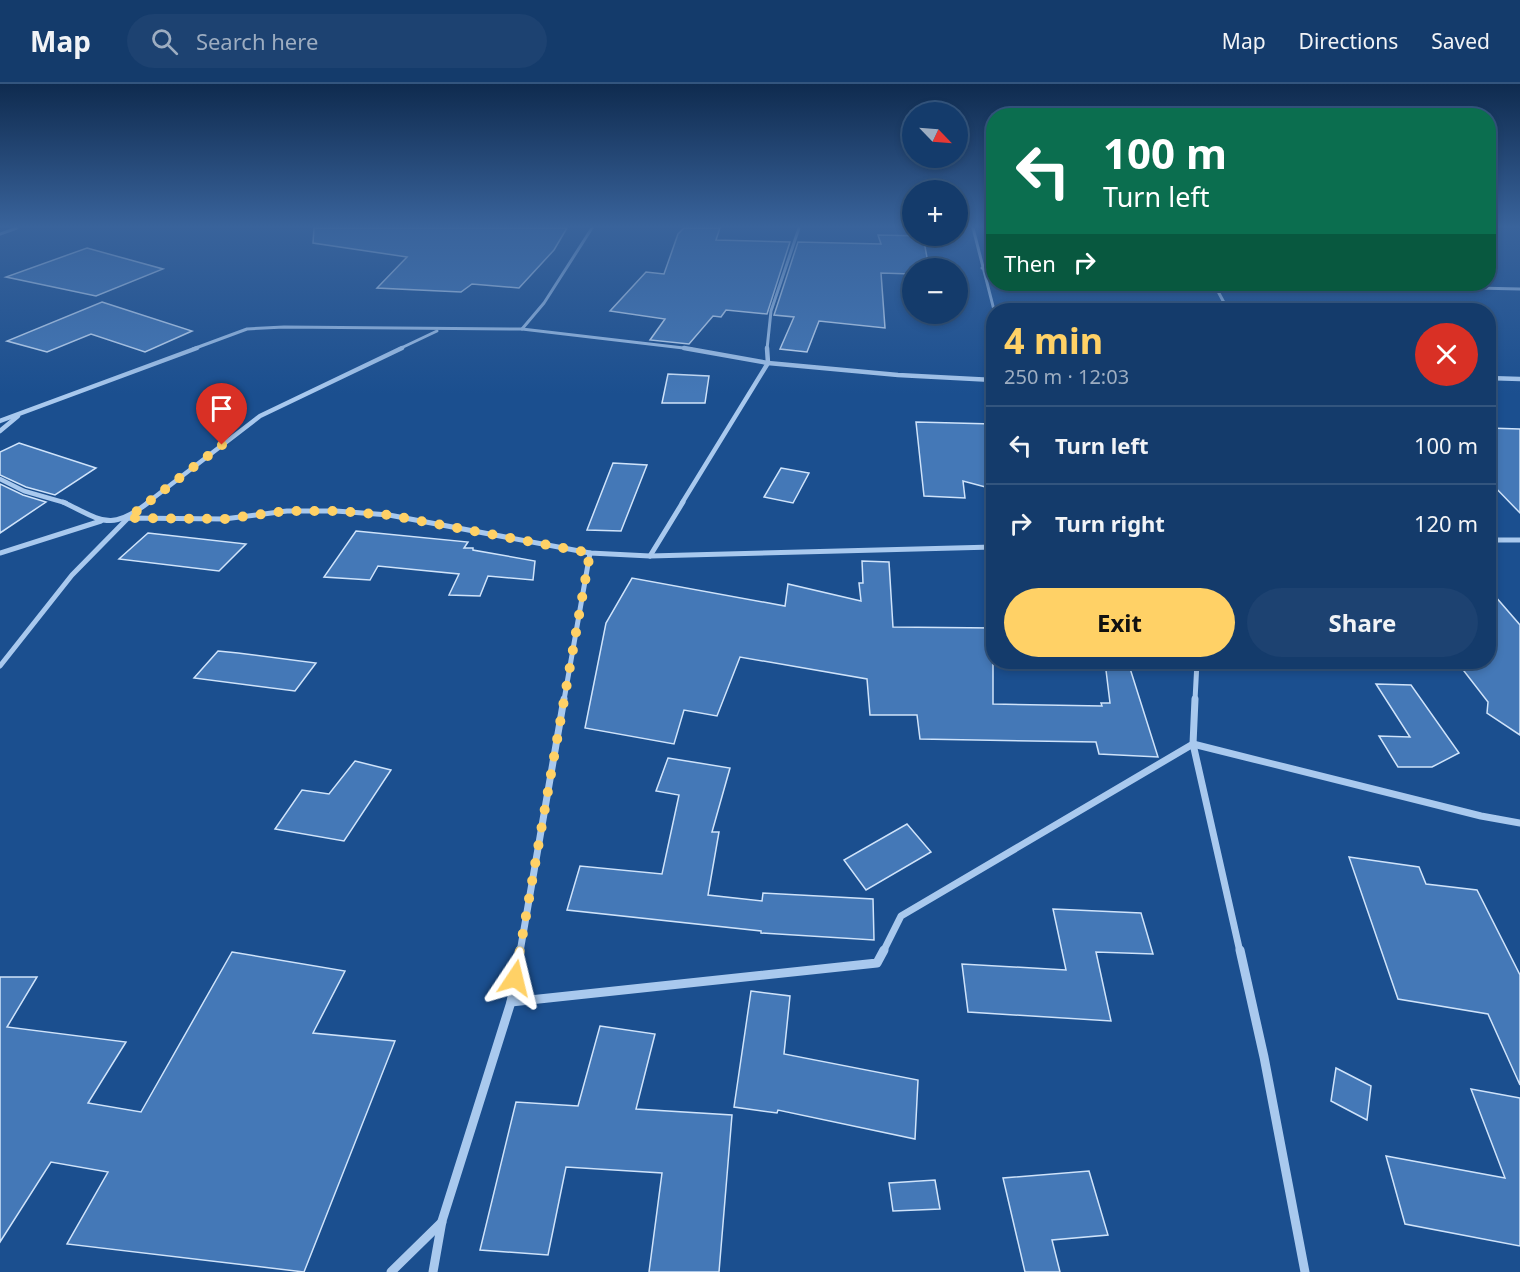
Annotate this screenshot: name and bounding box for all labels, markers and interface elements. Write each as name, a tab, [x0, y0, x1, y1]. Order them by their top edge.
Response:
search box	[127, 14, 547, 68]
text: Map	[30, 22, 91, 60]
icon: search	[148, 25, 181, 58]
text: Search here	[196, 26, 318, 56]
text: Map	[1222, 27, 1266, 55]
text: Directions	[1299, 27, 1398, 55]
text: Saved	[1431, 27, 1490, 55]
north arrow	[902, 102, 968, 168]
map controls	[902, 102, 968, 324]
text: 100 m	[1103, 124, 1227, 181]
icon: left	[1004, 132, 1082, 210]
text: Turn left	[1103, 178, 1209, 215]
button: +	[902, 180, 968, 246]
icon: right	[1068, 246, 1101, 279]
text: Then	[1004, 248, 1056, 278]
button: −	[902, 258, 968, 324]
text: 4 min	[1004, 316, 1103, 365]
button: close	[1415, 323, 1478, 386]
text: 250 m · 12:03	[1004, 363, 1129, 390]
pin	[196, 383, 247, 445]
icon: arrive	[205, 392, 238, 425]
icon: left	[1004, 429, 1037, 462]
text: Turn left	[1055, 430, 1149, 460]
text: 100 m	[1414, 430, 1478, 460]
icon: right	[1004, 507, 1037, 540]
text: Turn right	[1055, 508, 1165, 538]
text: 120 m	[1414, 508, 1478, 538]
button: Exit	[1004, 588, 1235, 657]
button: Share	[1247, 588, 1478, 657]
position arrow	[483, 946, 547, 1010]

